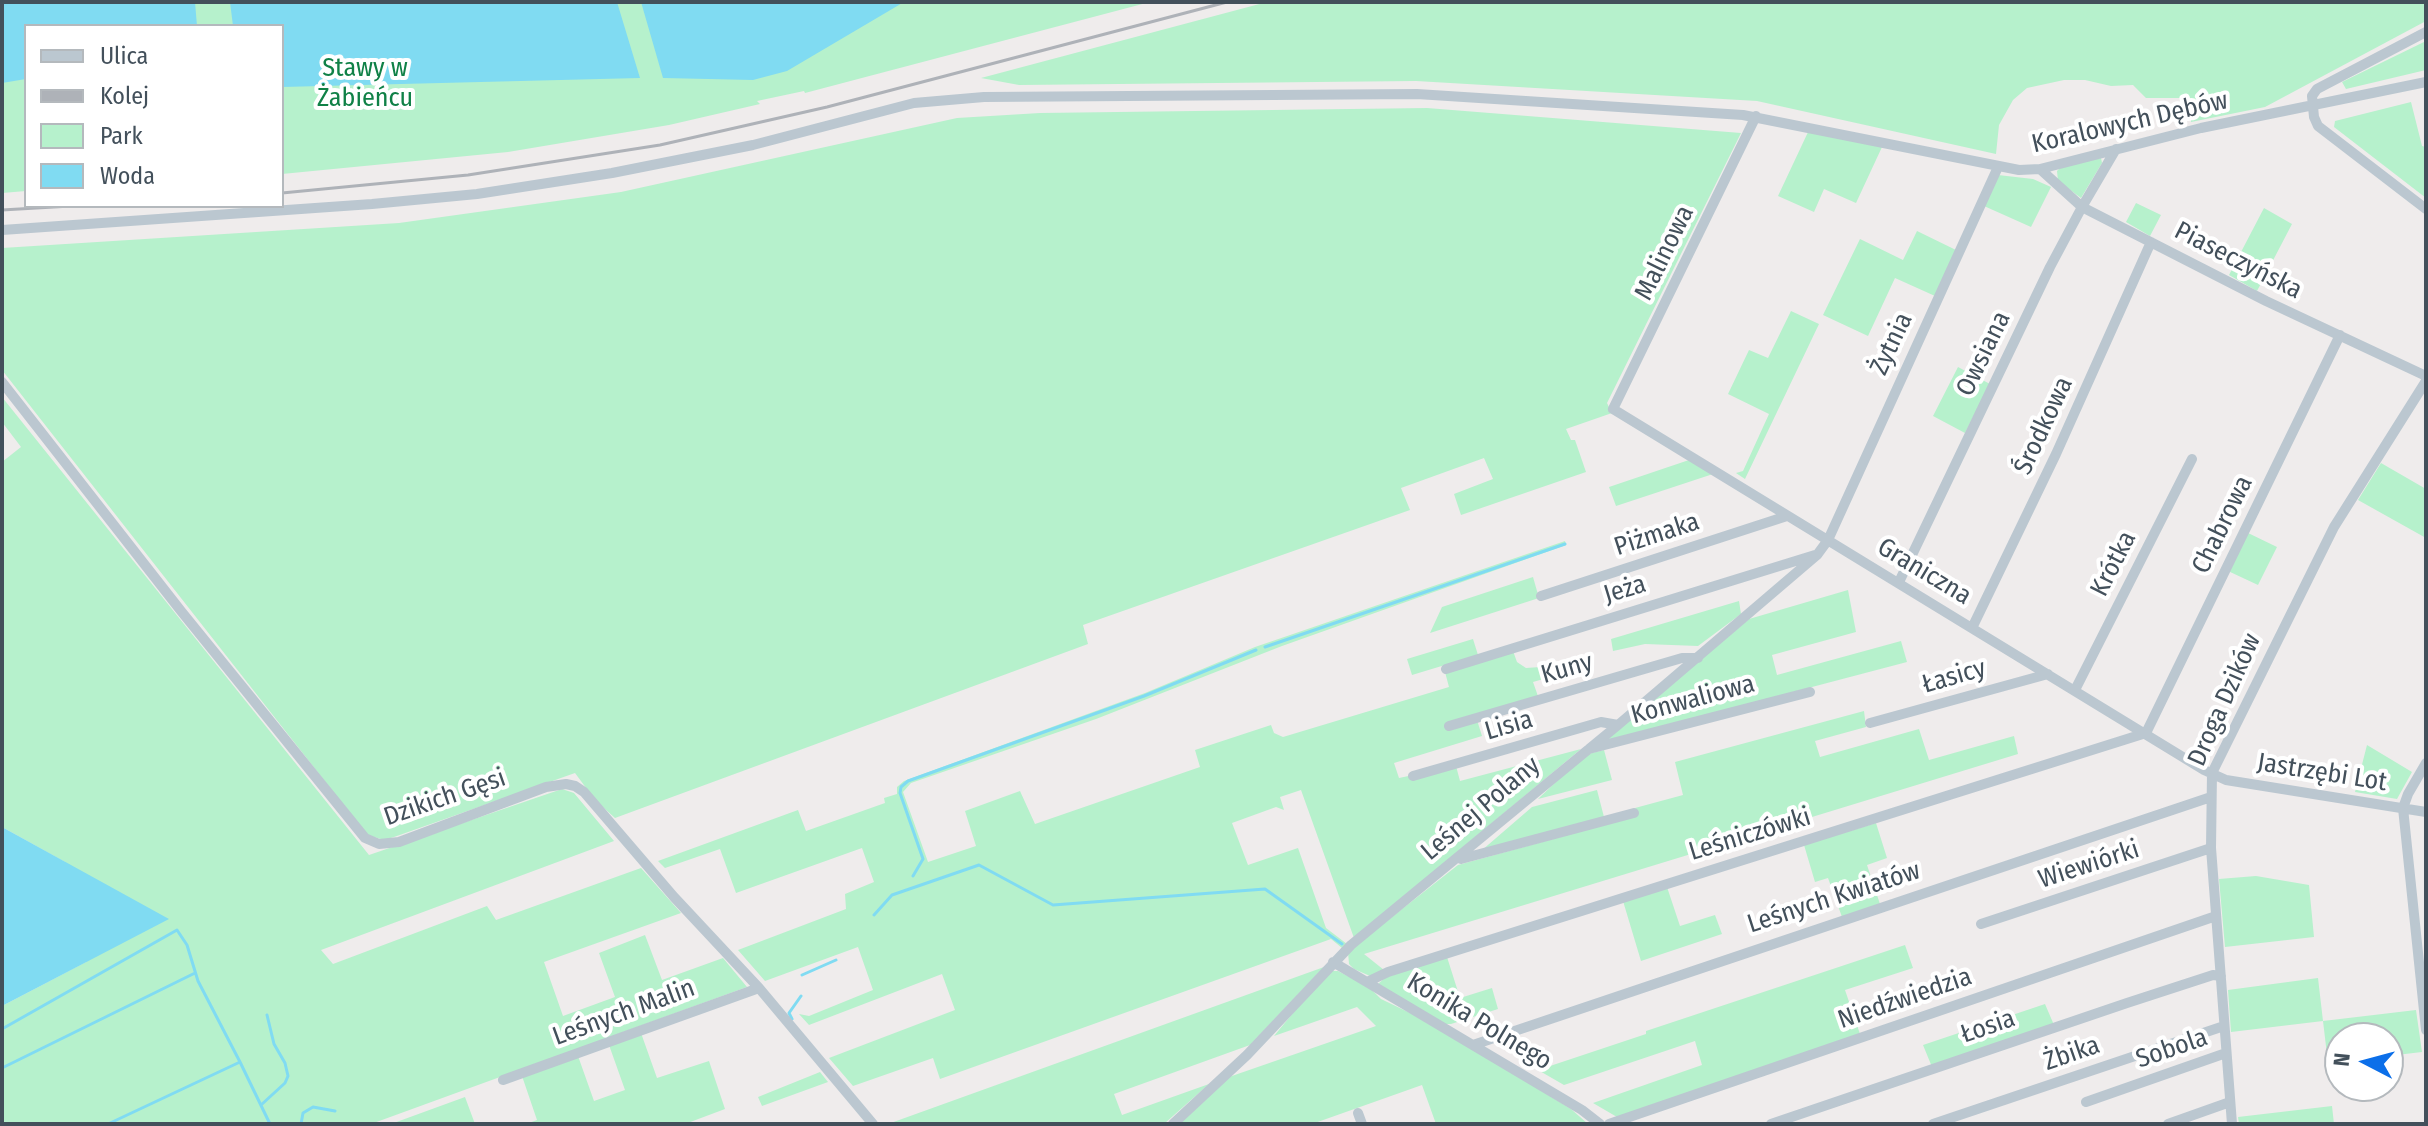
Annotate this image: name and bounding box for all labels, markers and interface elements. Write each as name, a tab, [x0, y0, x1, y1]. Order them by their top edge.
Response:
legend	[24, 24, 284, 208]
text: Ulica	[100, 42, 148, 70]
park label: Stawy w Żabieńcu	[317, 53, 413, 114]
text: Kolej	[100, 82, 149, 110]
street label: Koralowych Dębów	[2029, 85, 2231, 161]
text: Park	[100, 122, 143, 150]
text: Woda	[100, 162, 155, 190]
street label: Malinowa	[1629, 201, 1701, 305]
street label: Piaseczyńska	[2169, 216, 2307, 306]
street label: Owsiana	[1950, 307, 2018, 401]
street label: Żytnia	[1864, 308, 1920, 380]
street label: Środkowa	[2008, 372, 2080, 480]
street label: Chabrowa	[2186, 471, 2260, 579]
street label: Piżmaka	[1611, 507, 1703, 563]
street label: Krótka	[2084, 526, 2144, 602]
street label: Graniczna	[1871, 532, 1977, 612]
street label: Jeża	[1600, 569, 1650, 611]
street label: Droga Dzików	[2182, 629, 2268, 771]
street label: Kuny	[1538, 647, 1596, 691]
street label: Łasicy	[1919, 653, 1989, 701]
street label: Konwaliowa	[1628, 669, 1758, 731]
street label: Lisia	[1481, 704, 1537, 748]
street label: Jastrzębi Lot	[2255, 747, 2389, 799]
street label: Leśnej Polany	[1415, 750, 1547, 868]
street label: Dzikich Gęsi	[380, 763, 510, 833]
street label: Leśniczówki	[1685, 802, 1815, 868]
street label: Wiewiórki	[2035, 834, 2143, 896]
street label: Leśnych Kwiatów	[1744, 855, 1924, 941]
street label: Niedźwiedzia	[1834, 962, 1976, 1036]
street label: Konika Polnego	[1401, 967, 1557, 1077]
street label: Leśnych Malin	[549, 973, 699, 1053]
street label: Łosia	[1957, 1003, 2019, 1051]
street label: Sobola	[2132, 1022, 2212, 1076]
north arrow	[2324, 1022, 2404, 1102]
street label: Żbika	[2040, 1030, 2104, 1078]
text: N	[2328, 1052, 2356, 1068]

